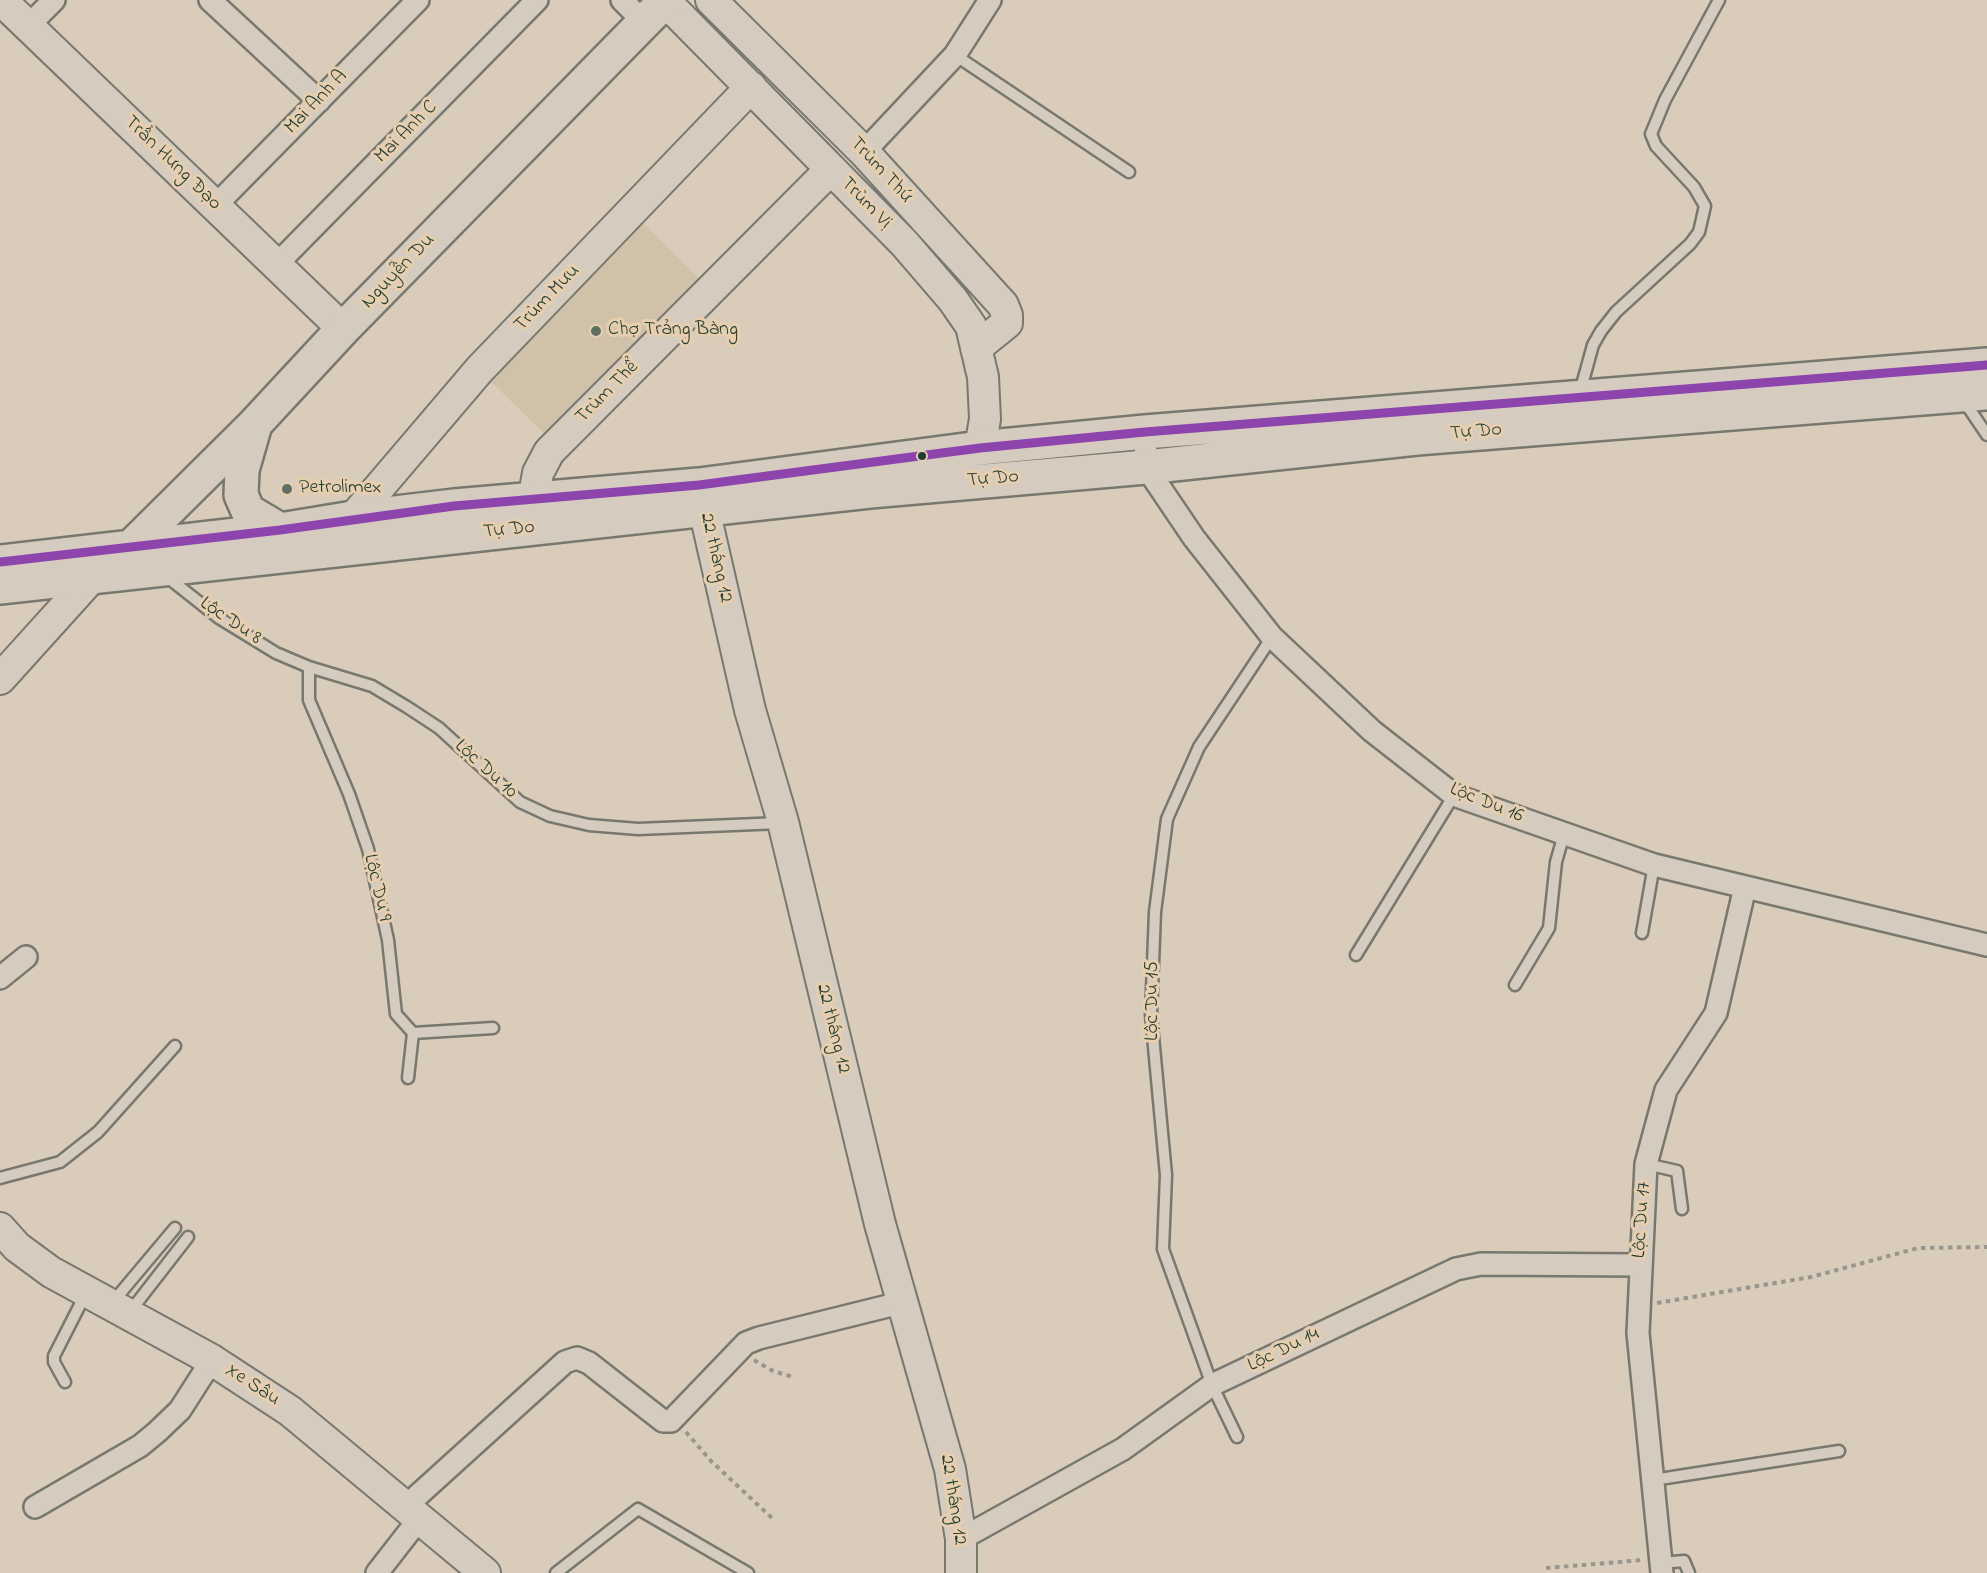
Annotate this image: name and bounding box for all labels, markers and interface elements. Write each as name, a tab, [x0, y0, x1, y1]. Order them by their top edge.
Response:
street label: Mai Anh A	[280, 66, 354, 140]
street label: Mai Anh C	[371, 97, 443, 169]
street label: Trần Hưng Đạo	[118, 112, 226, 216]
street label: Trùm Thứ	[843, 133, 917, 209]
street label: Trùm Vị	[834, 173, 896, 235]
street label: Nguyễn Du	[357, 229, 441, 315]
street label: Trùm Mưu	[510, 260, 586, 338]
place label: Chợ Trảng Bàng	[608, 319, 738, 343]
marker: Chợ Trảng Bàng	[589, 324, 603, 338]
street label: Trùm Thể	[571, 356, 645, 430]
street label: Tự Do	[1449, 419, 1503, 447]
unlabelled marker	[916, 450, 928, 462]
street label: Tự Do	[966, 466, 1020, 494]
place label: Petrolimex	[299, 477, 381, 501]
marker: Petrolimex	[280, 482, 294, 496]
street label: 22 tháng 12	[693, 511, 737, 605]
street label: Tự Do	[482, 516, 536, 546]
street label: Lộc Du 8	[194, 593, 266, 651]
street label: Lộc Du 10	[448, 735, 522, 805]
street label: Lộc Du 16	[1446, 778, 1526, 830]
street label: Lộc Du 9	[357, 852, 395, 924]
street label: Lộc Du 15	[1142, 961, 1166, 1041]
street label: 22 tháng 12	[809, 982, 855, 1076]
street label: Lộc Du 17	[1628, 1181, 1658, 1259]
street label: Lộc Du 14	[1244, 1323, 1324, 1379]
street label: Xe Sâu	[220, 1359, 284, 1413]
street label: 22 tháng 12	[933, 1453, 971, 1547]

